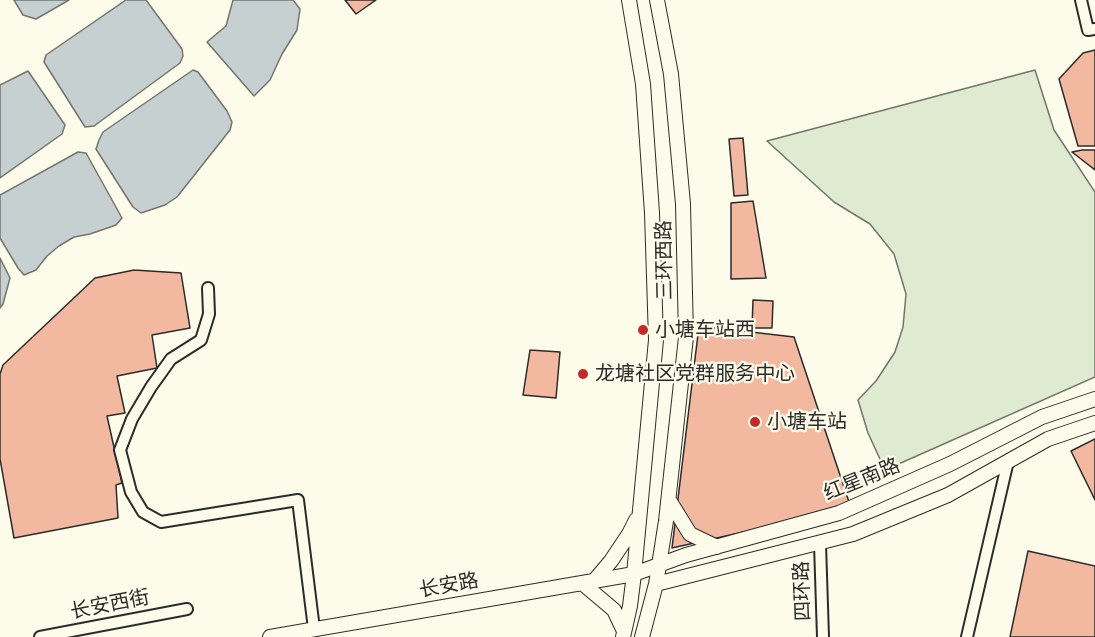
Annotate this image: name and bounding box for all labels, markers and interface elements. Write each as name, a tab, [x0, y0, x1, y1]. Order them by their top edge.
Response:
street label: 三环西路	[652, 220, 678, 300]
place label: 小塘车站西	[655, 318, 755, 342]
marker: 小塘车站西	[636, 323, 650, 337]
place label: 龙塘社区党群服务中心	[595, 362, 795, 386]
marker: 龙塘社区党群服务中心	[576, 367, 590, 381]
place label: 小塘车站	[767, 410, 847, 434]
marker: 小塘车站	[748, 415, 762, 429]
street label: 红星南路	[820, 454, 904, 506]
street label: 四环路	[790, 561, 816, 621]
street label: 长安路	[417, 569, 481, 603]
street label: 长安西街	[68, 586, 152, 624]

